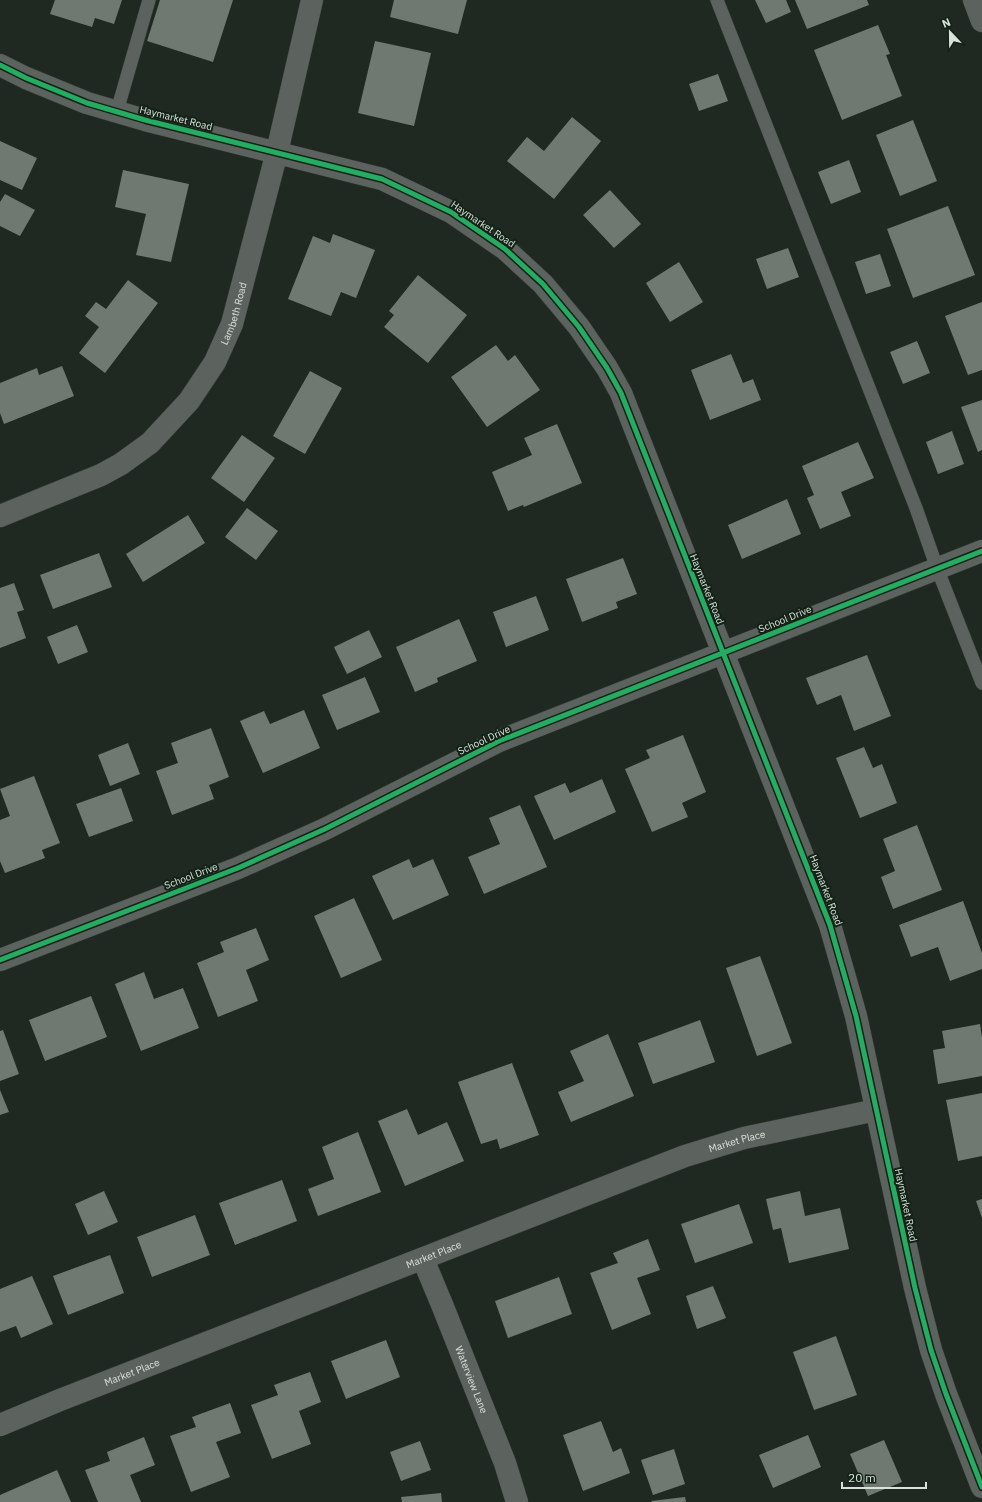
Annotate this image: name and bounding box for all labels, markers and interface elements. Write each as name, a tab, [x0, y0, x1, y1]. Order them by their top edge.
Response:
north arrow	[930, 12, 970, 52]
text: N	[940, 15, 953, 31]
street label: Haymarket Road	[138, 103, 214, 133]
street label: Haymarket Road	[448, 198, 518, 250]
street label: Lambeth Road	[217, 281, 249, 347]
street label: Haymarket Road	[687, 552, 727, 626]
street label: School Drive	[757, 602, 814, 636]
street label: School Drive	[456, 722, 513, 758]
street label: Haymarket Road	[807, 853, 845, 927]
street label: School Drive	[163, 860, 220, 892]
street label: Market Place	[707, 1127, 767, 1155]
street label: Haymarket Road	[892, 1167, 920, 1243]
street label: Market Place	[404, 1237, 464, 1271]
street label: Waterview Lane	[453, 1344, 491, 1416]
street label: Market Place	[102, 1355, 162, 1389]
scale bar	[842, 1464, 926, 1490]
text: 20 m	[848, 1470, 876, 1485]

